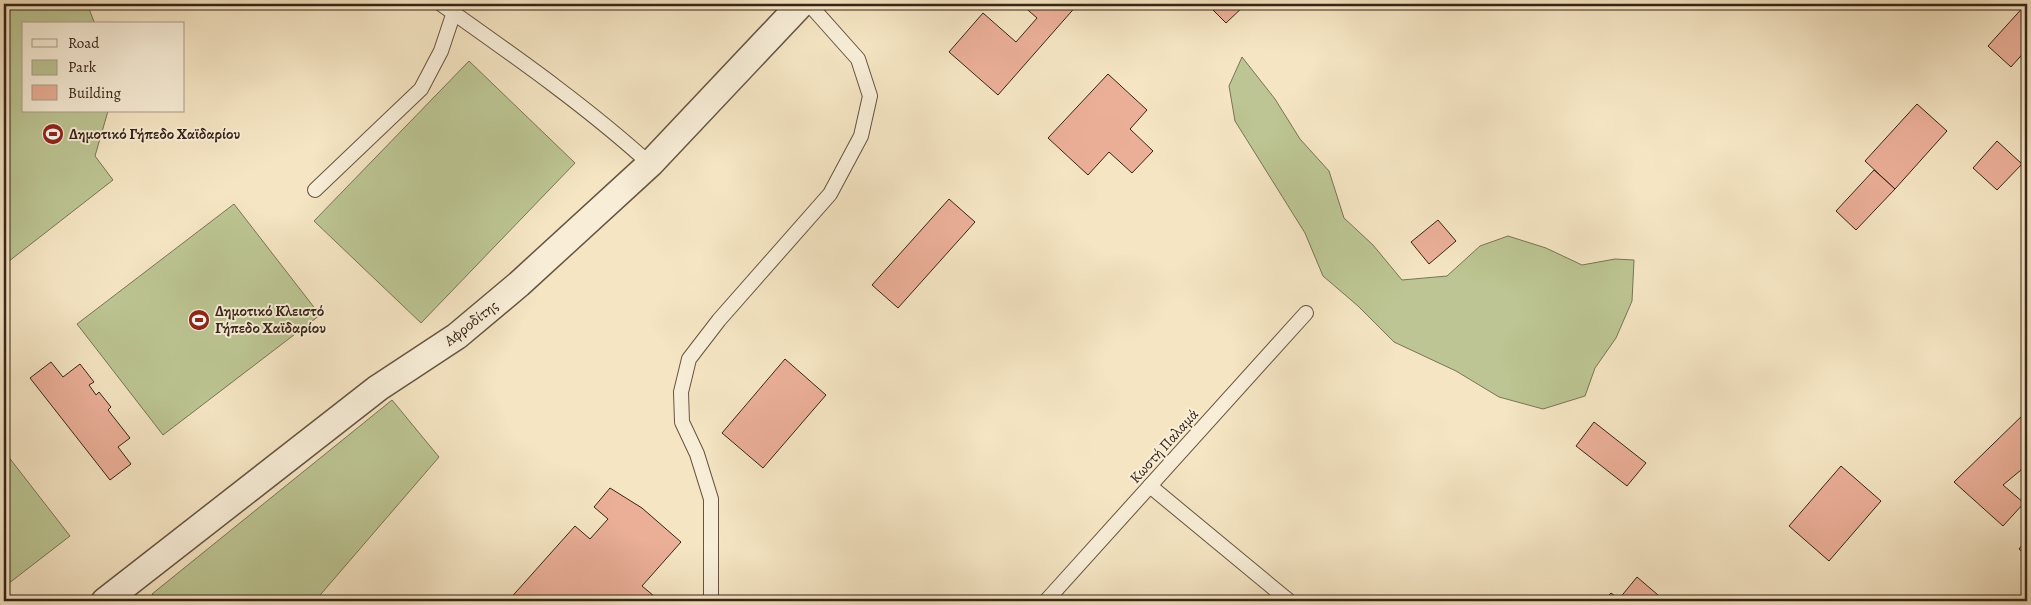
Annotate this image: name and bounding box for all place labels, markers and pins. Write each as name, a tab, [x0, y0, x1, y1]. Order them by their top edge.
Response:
sports icon: Δημοτικό Γήπεδο Χαϊδαρίου	[41, 122, 65, 146]
place label: Δημοτικό Γήπεδο Χαϊδαρίου	[69, 124, 240, 144]
place label: Δημοτικό Κλειστό Γήπεδο Χαϊδαρίου	[215, 301, 326, 338]
sports icon: Δημοτικό Κλειστό Γήπεδο Χαϊδαρίου	[187, 308, 211, 332]

